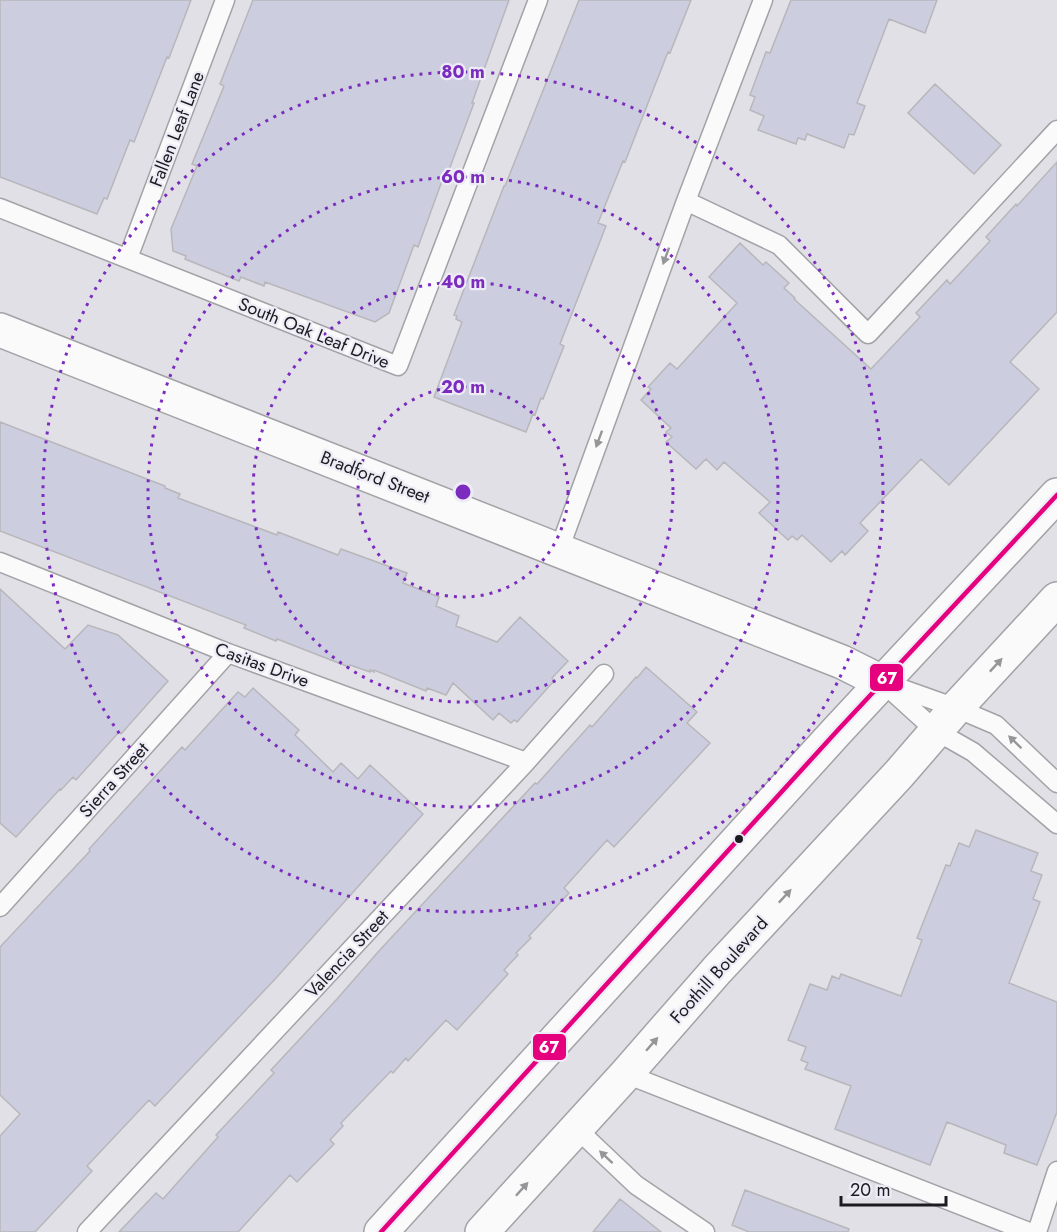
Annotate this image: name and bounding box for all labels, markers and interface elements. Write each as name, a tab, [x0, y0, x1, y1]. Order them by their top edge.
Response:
text: 80 m	[441, 59, 485, 85]
street label: Fallen Leaf Lane	[143, 68, 211, 190]
text: 60 m	[441, 164, 485, 190]
one-way arrow	[661, 247, 670, 265]
text: 40 m	[441, 269, 485, 295]
street label: South Oak Leaf Drive	[234, 291, 394, 375]
text: 20 m	[441, 374, 485, 400]
one-way arrow	[594, 430, 603, 448]
street label: Bradford Street	[317, 444, 434, 510]
centre of rings	[453, 482, 473, 502]
street label: Casitas Drive	[211, 636, 313, 694]
one-way arrow	[989, 658, 1002, 673]
line badge: 67	[869, 663, 904, 692]
text: 67	[877, 667, 898, 690]
street label: Sierra Street	[73, 736, 155, 823]
one-way arrow	[1008, 736, 1022, 750]
unlabelled marker	[733, 833, 745, 845]
one-way arrow	[778, 890, 792, 904]
street label: Valencia Street	[299, 904, 395, 1004]
street label: Foothill Boulevard	[664, 911, 774, 1029]
line badge: 67	[532, 1033, 567, 1061]
text: 67	[539, 1036, 560, 1059]
one-way arrow	[645, 1037, 658, 1052]
one-way arrow	[600, 1150, 614, 1164]
scale bar	[841, 1169, 946, 1207]
text: 20 m	[850, 1177, 890, 1203]
one-way arrow	[515, 1182, 528, 1197]

